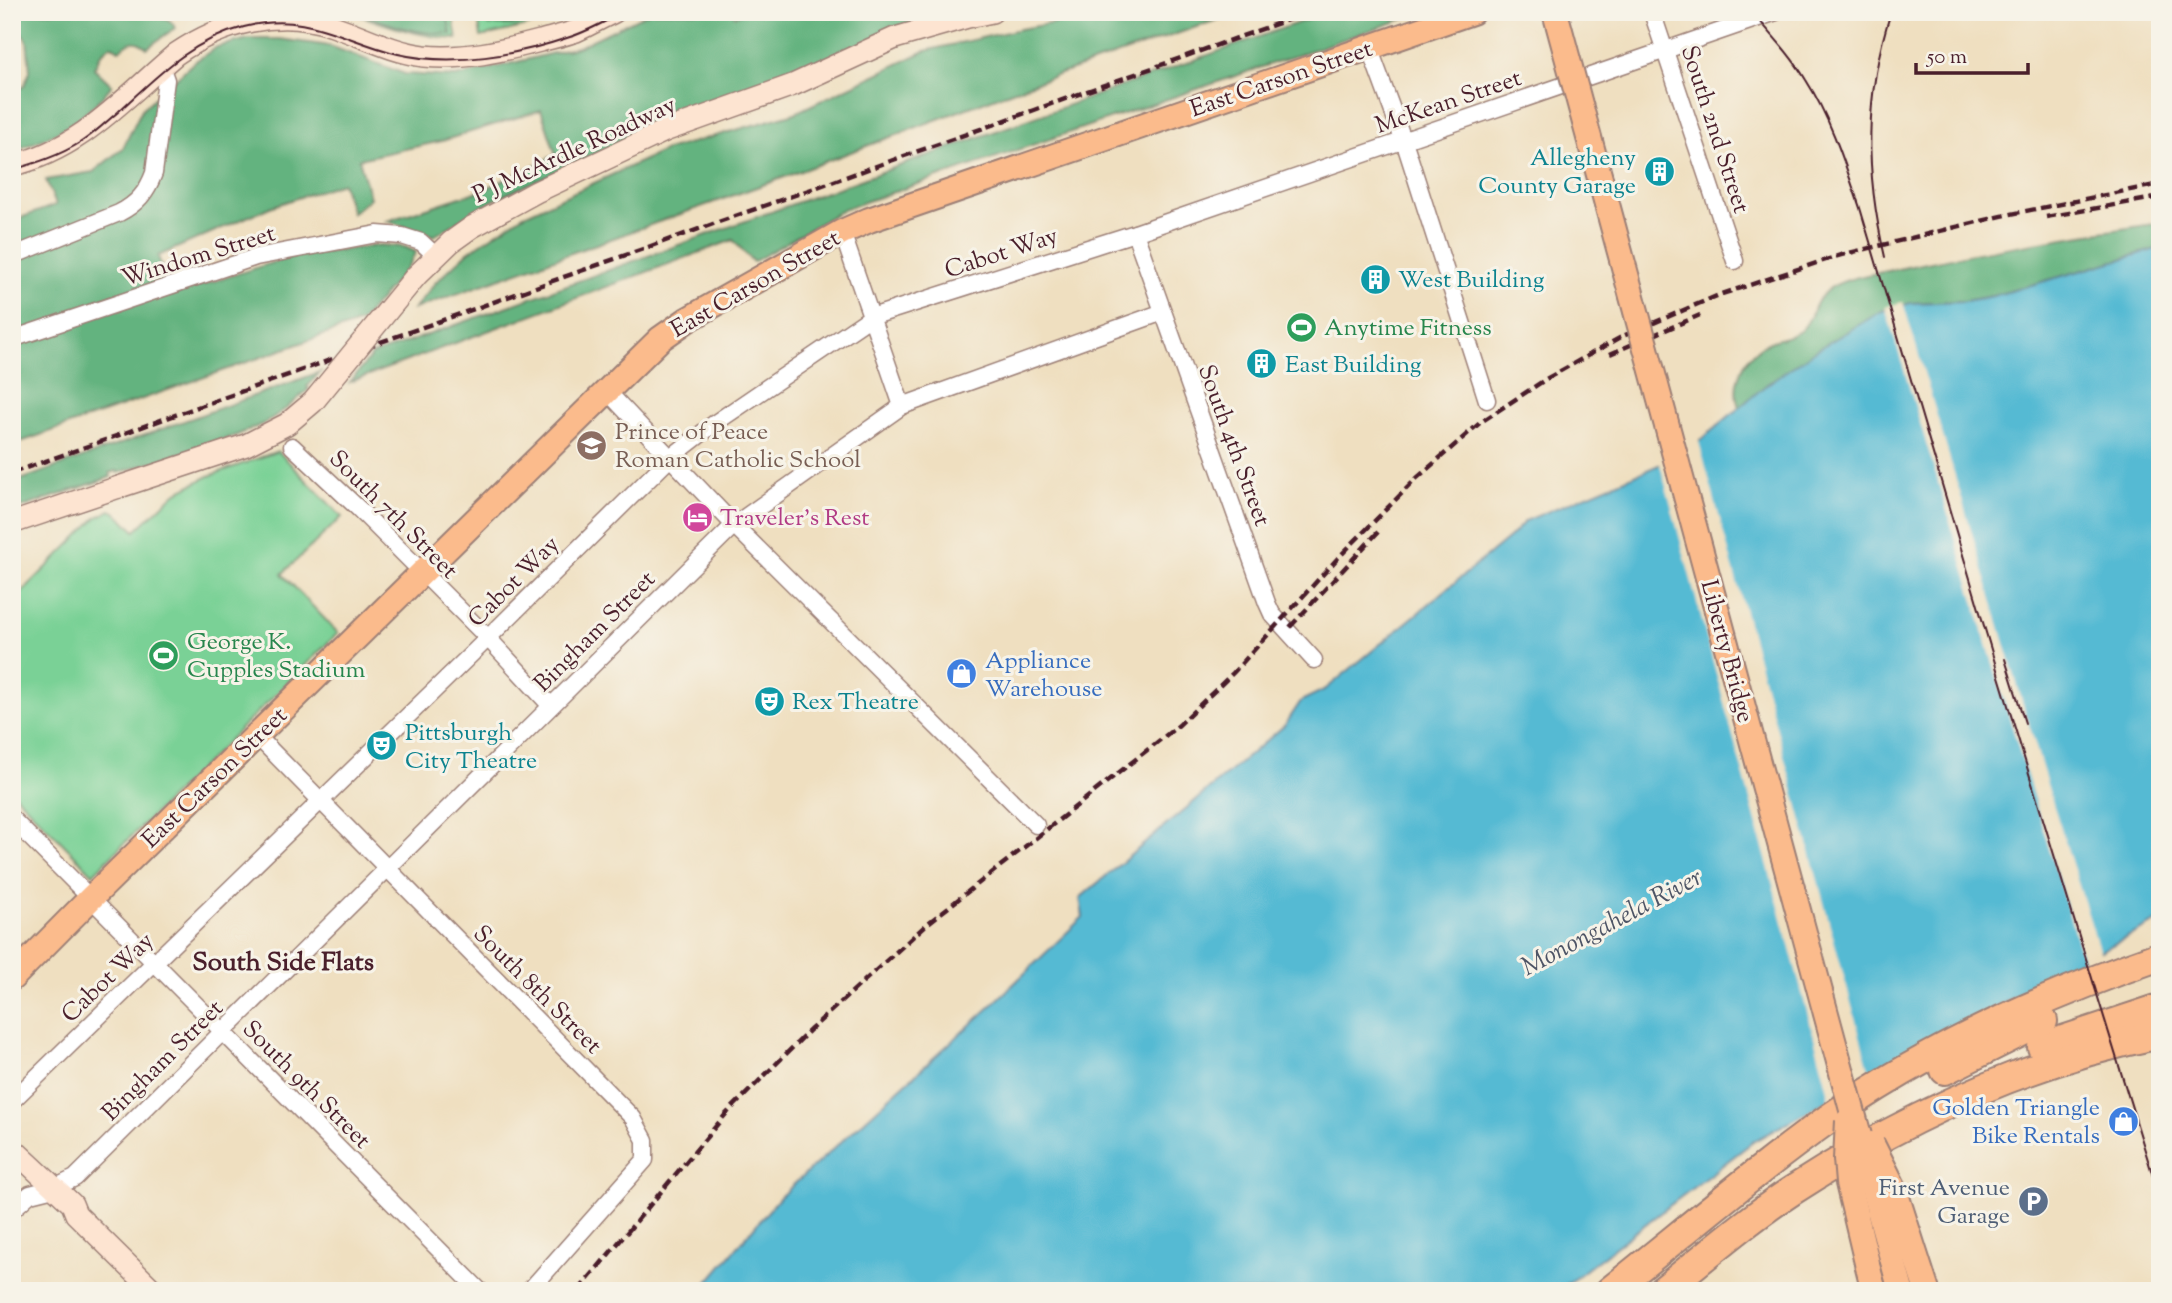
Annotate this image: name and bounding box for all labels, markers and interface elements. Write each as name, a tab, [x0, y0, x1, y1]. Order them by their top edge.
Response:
scale bar	[1916, 32, 2028, 76]
street label: East Carson Street	[1186, 33, 1377, 127]
street label: South 2nd Street	[1671, 41, 1757, 218]
text: 50 m	[1926, 43, 1967, 73]
street label: McKean Street	[1371, 62, 1526, 144]
street label: P J McArdle Roadway	[468, 89, 682, 213]
place label: Allegheny County Garage	[1478, 142, 1636, 204]
building icon: Allegheny County Garage	[1642, 154, 1676, 188]
street label: Windom Street	[117, 217, 280, 296]
street label: Cabot Way	[941, 220, 1063, 288]
street label: East Carson Street	[665, 222, 847, 347]
building icon: West Building	[1358, 262, 1392, 296]
place label: West Building	[1398, 264, 1545, 298]
sports icon: Anytime Fitness	[1284, 310, 1318, 344]
place label: Anytime Fitness	[1324, 312, 1492, 346]
building icon: East Building	[1245, 347, 1279, 381]
place label: East Building	[1285, 349, 1422, 383]
street label: South 4th Street	[1188, 360, 1278, 531]
place label: Prince of Peace Roman Catholic School	[615, 416, 861, 478]
school or university icon: Prince of Peace Roman Catholic School	[575, 428, 609, 462]
street label: South 7th Street	[320, 443, 465, 588]
hotel icon: Traveler's Rest	[680, 500, 714, 534]
place label: Traveler's Rest	[720, 502, 870, 536]
street label: Cabot Way	[461, 529, 568, 636]
street label: Bingham Street	[527, 564, 664, 701]
street label: Liberty Bridge	[1691, 576, 1761, 727]
place label: George K. Cupples Stadium	[187, 626, 366, 688]
sports icon: George K. Cupples Stadium	[147, 638, 181, 672]
place label: Appliance Warehouse	[985, 645, 1102, 707]
shop icon: Appliance Warehouse	[945, 657, 979, 691]
theatre icon: Rex Theatre	[752, 684, 786, 718]
place label: Rex Theatre	[792, 686, 919, 720]
street label: East Carson Street	[135, 700, 296, 857]
place label: Pittsburgh City Theatre	[405, 717, 537, 779]
theatre icon: Pittsburgh City Theatre	[365, 729, 399, 763]
water label: Monongahela River	[1515, 860, 1709, 987]
street label: South 8th Street	[464, 918, 609, 1063]
street label: Cabot Way	[54, 925, 162, 1031]
district label: South Side Flats	[192, 945, 374, 982]
street label: Bingham Street	[95, 993, 232, 1130]
street label: South 9th Street	[234, 1013, 378, 1157]
place label: Golden Triangle Bike Rentals	[1932, 1092, 2100, 1154]
shop icon: Golden Triangle Bike Rentals	[2106, 1104, 2140, 1138]
place label: First Avenue Garage	[1878, 1172, 2010, 1234]
parking icon: First Avenue Garage	[2016, 1184, 2050, 1218]

